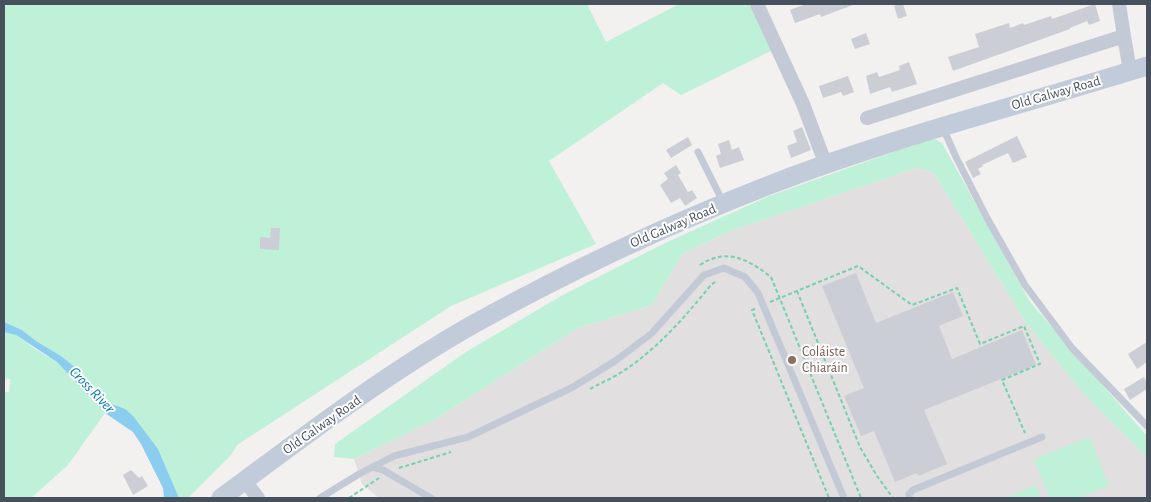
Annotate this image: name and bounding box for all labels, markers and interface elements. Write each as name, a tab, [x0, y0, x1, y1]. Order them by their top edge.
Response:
street label: Old Galway Road	[1010, 72, 1102, 114]
street label: Old Galway Road	[628, 200, 718, 252]
place label: Coláiste Chiaráin	[802, 344, 848, 377]
marker: Coláiste Chiaráin	[786, 354, 798, 366]
water label: Cross River	[66, 363, 118, 417]
street label: Old Galway Road	[280, 392, 364, 458]

